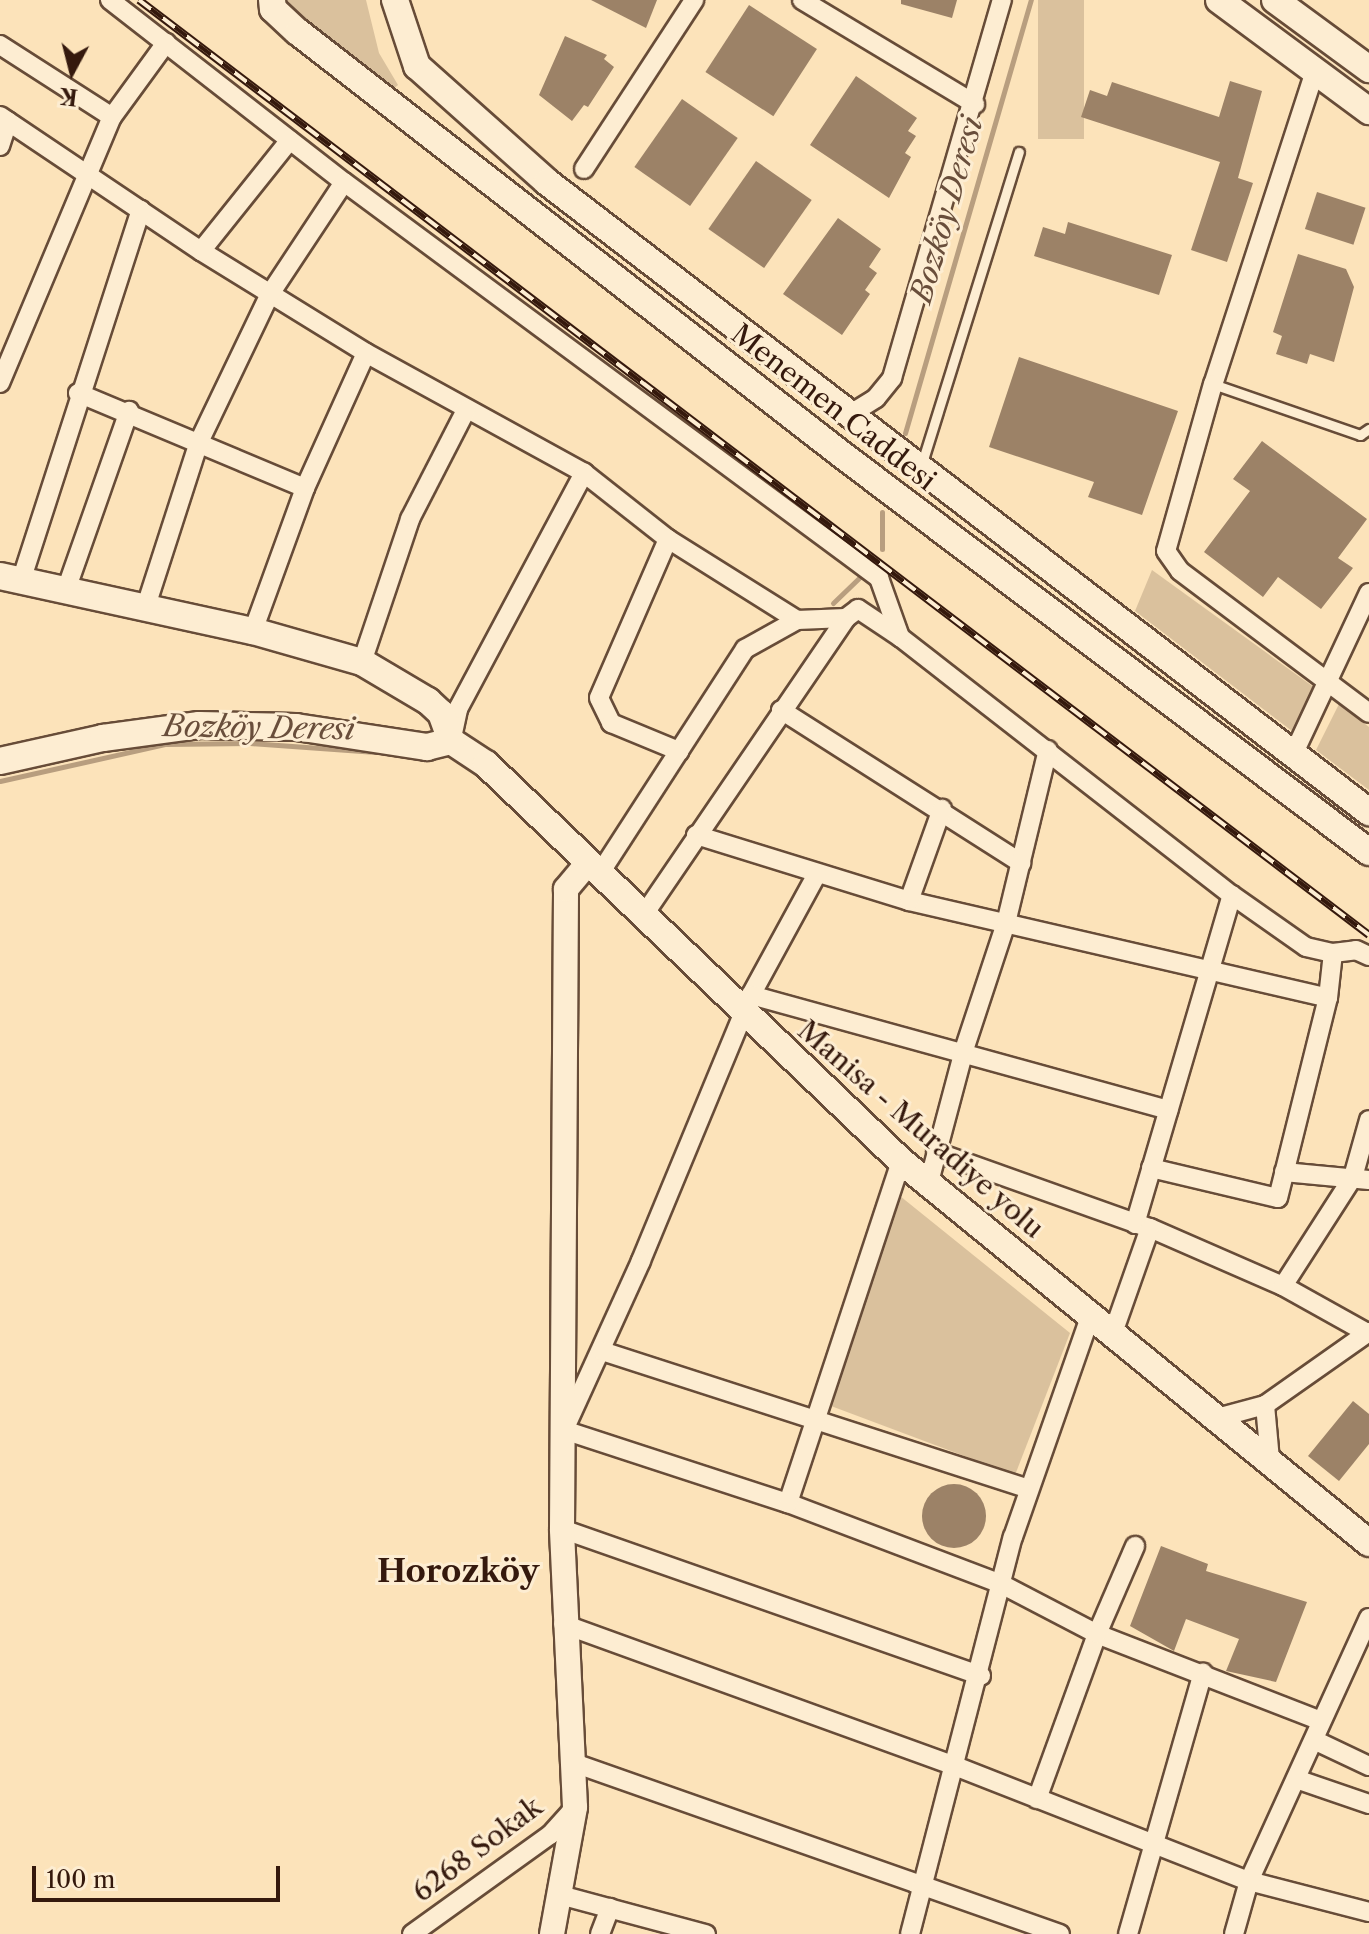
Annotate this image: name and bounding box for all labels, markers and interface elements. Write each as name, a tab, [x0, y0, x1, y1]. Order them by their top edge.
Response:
north arrow	[32, 32, 112, 112]
text: K	[59, 82, 79, 111]
water label: Bozköy Deresi	[903, 113, 991, 307]
street label: Menemen Caddesi	[725, 317, 943, 497]
water label: Bozköy Deresi	[163, 708, 355, 748]
street label: Manisa - Muradiye yolu	[791, 1013, 1051, 1245]
district label: Horozköy	[377, 1552, 539, 1590]
street label: 6268 Sokak	[406, 1789, 548, 1909]
scale bar	[36, 1850, 284, 1900]
text: 100 m	[46, 1865, 115, 1894]

